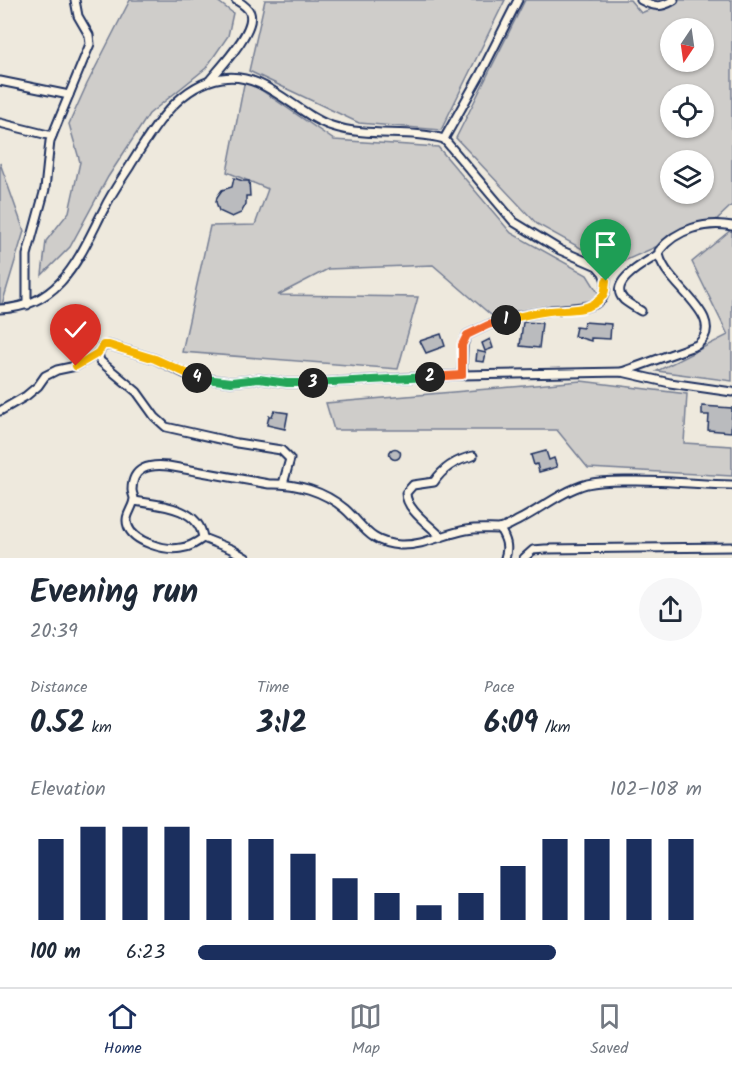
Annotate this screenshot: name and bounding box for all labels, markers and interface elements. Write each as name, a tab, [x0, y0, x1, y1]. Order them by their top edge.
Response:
north arrow	[660, 18, 714, 72]
map controls	[660, 18, 714, 204]
button: locate	[660, 84, 714, 138]
button: layers	[660, 150, 714, 204]
pin	[580, 219, 631, 281]
icon: arrive	[589, 228, 622, 261]
pin	[50, 304, 101, 366]
pin: 1	[491, 305, 521, 335]
text: 1	[504, 307, 508, 332]
icon: check	[59, 313, 92, 346]
pin: 2	[415, 362, 445, 392]
pin: 4	[182, 363, 212, 393]
text: 2	[425, 364, 435, 389]
text: 4	[193, 365, 201, 390]
pin: 3	[298, 368, 328, 398]
text: 3	[309, 370, 317, 395]
text: Evening run	[30, 567, 198, 620]
button: share	[639, 578, 702, 641]
text: 20:39	[30, 616, 78, 648]
text: Distance	[30, 675, 88, 700]
text: Time	[257, 675, 289, 700]
text: Pace	[484, 675, 515, 700]
text: 0.52	[30, 700, 85, 748]
text: 3:12	[257, 700, 307, 748]
text: 6:09	[484, 700, 538, 748]
text: km	[85, 715, 112, 740]
text: /km	[538, 715, 571, 740]
text: Elevation	[30, 774, 106, 806]
text: 102–108 m	[610, 774, 702, 806]
text: 100 m	[30, 937, 81, 969]
text: 6:23	[126, 937, 165, 969]
tab: Home	[104, 1000, 142, 1061]
tab: Map	[349, 1000, 382, 1061]
tab: Saved	[590, 1000, 628, 1061]

